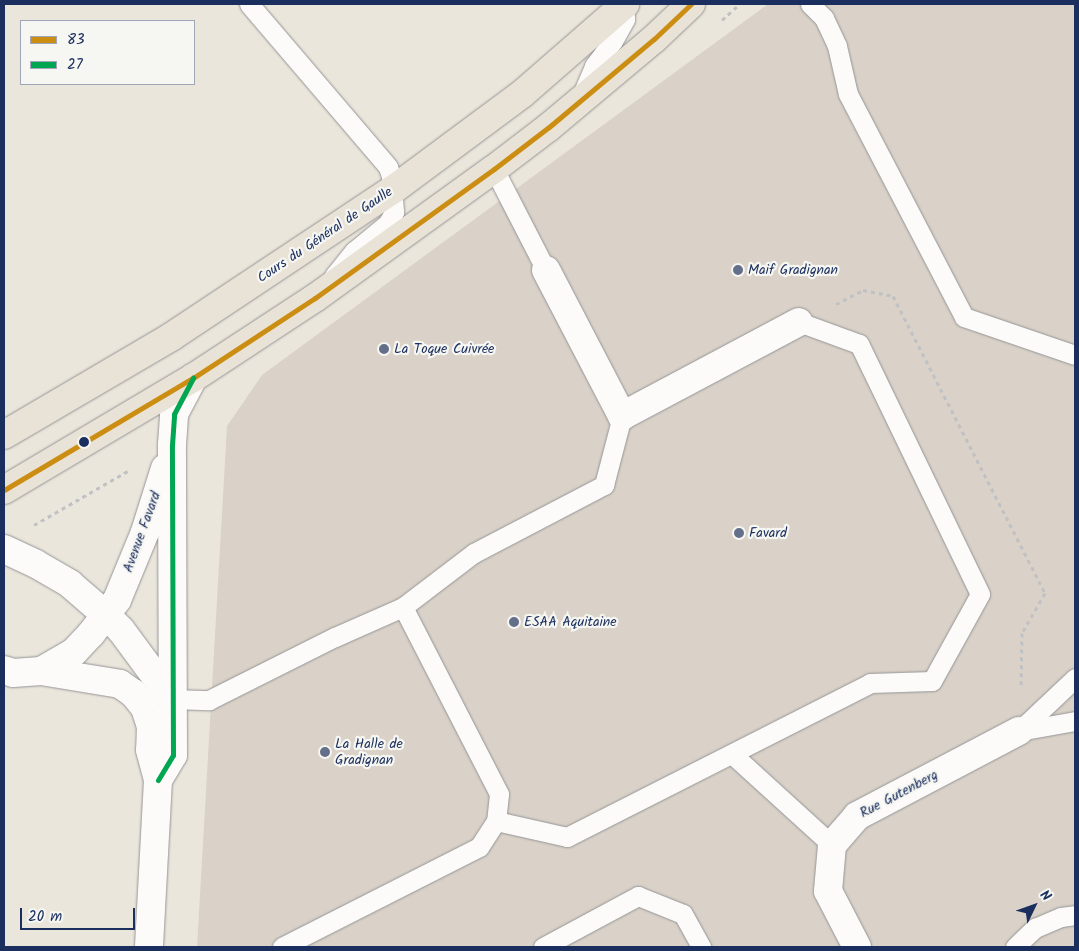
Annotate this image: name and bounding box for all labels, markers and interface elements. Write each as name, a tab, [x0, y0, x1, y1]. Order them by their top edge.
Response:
legend	[20, 20, 195, 85]
text: 83	[67, 28, 85, 52]
text: 27	[67, 53, 83, 77]
street label: Cours du Général de Gaulle	[254, 183, 396, 287]
place label: Maif Gradignan	[748, 262, 838, 278]
marker: Maif Gradignan	[732, 264, 744, 276]
place label: La Toque Cuivrée	[394, 341, 494, 357]
marker: La Toque Cuivrée	[378, 343, 390, 355]
unlabelled marker	[79, 437, 89, 447]
street label: Avenue Favard	[120, 489, 164, 575]
place label: Favard	[749, 525, 787, 541]
marker: Favard	[733, 527, 745, 539]
place label: ESAA Aquitaine	[524, 614, 617, 630]
marker: ESAA Aquitaine	[508, 616, 520, 628]
place label: La Halle de Gradignan	[335, 736, 403, 769]
marker: La Halle de Gradignan	[319, 746, 331, 758]
street label: Rue Gutenberg	[857, 766, 941, 822]
north arrow	[1009, 881, 1059, 931]
text: N	[1034, 885, 1056, 907]
scale bar	[22, 898, 138, 930]
text: 20 m	[28, 905, 62, 929]

